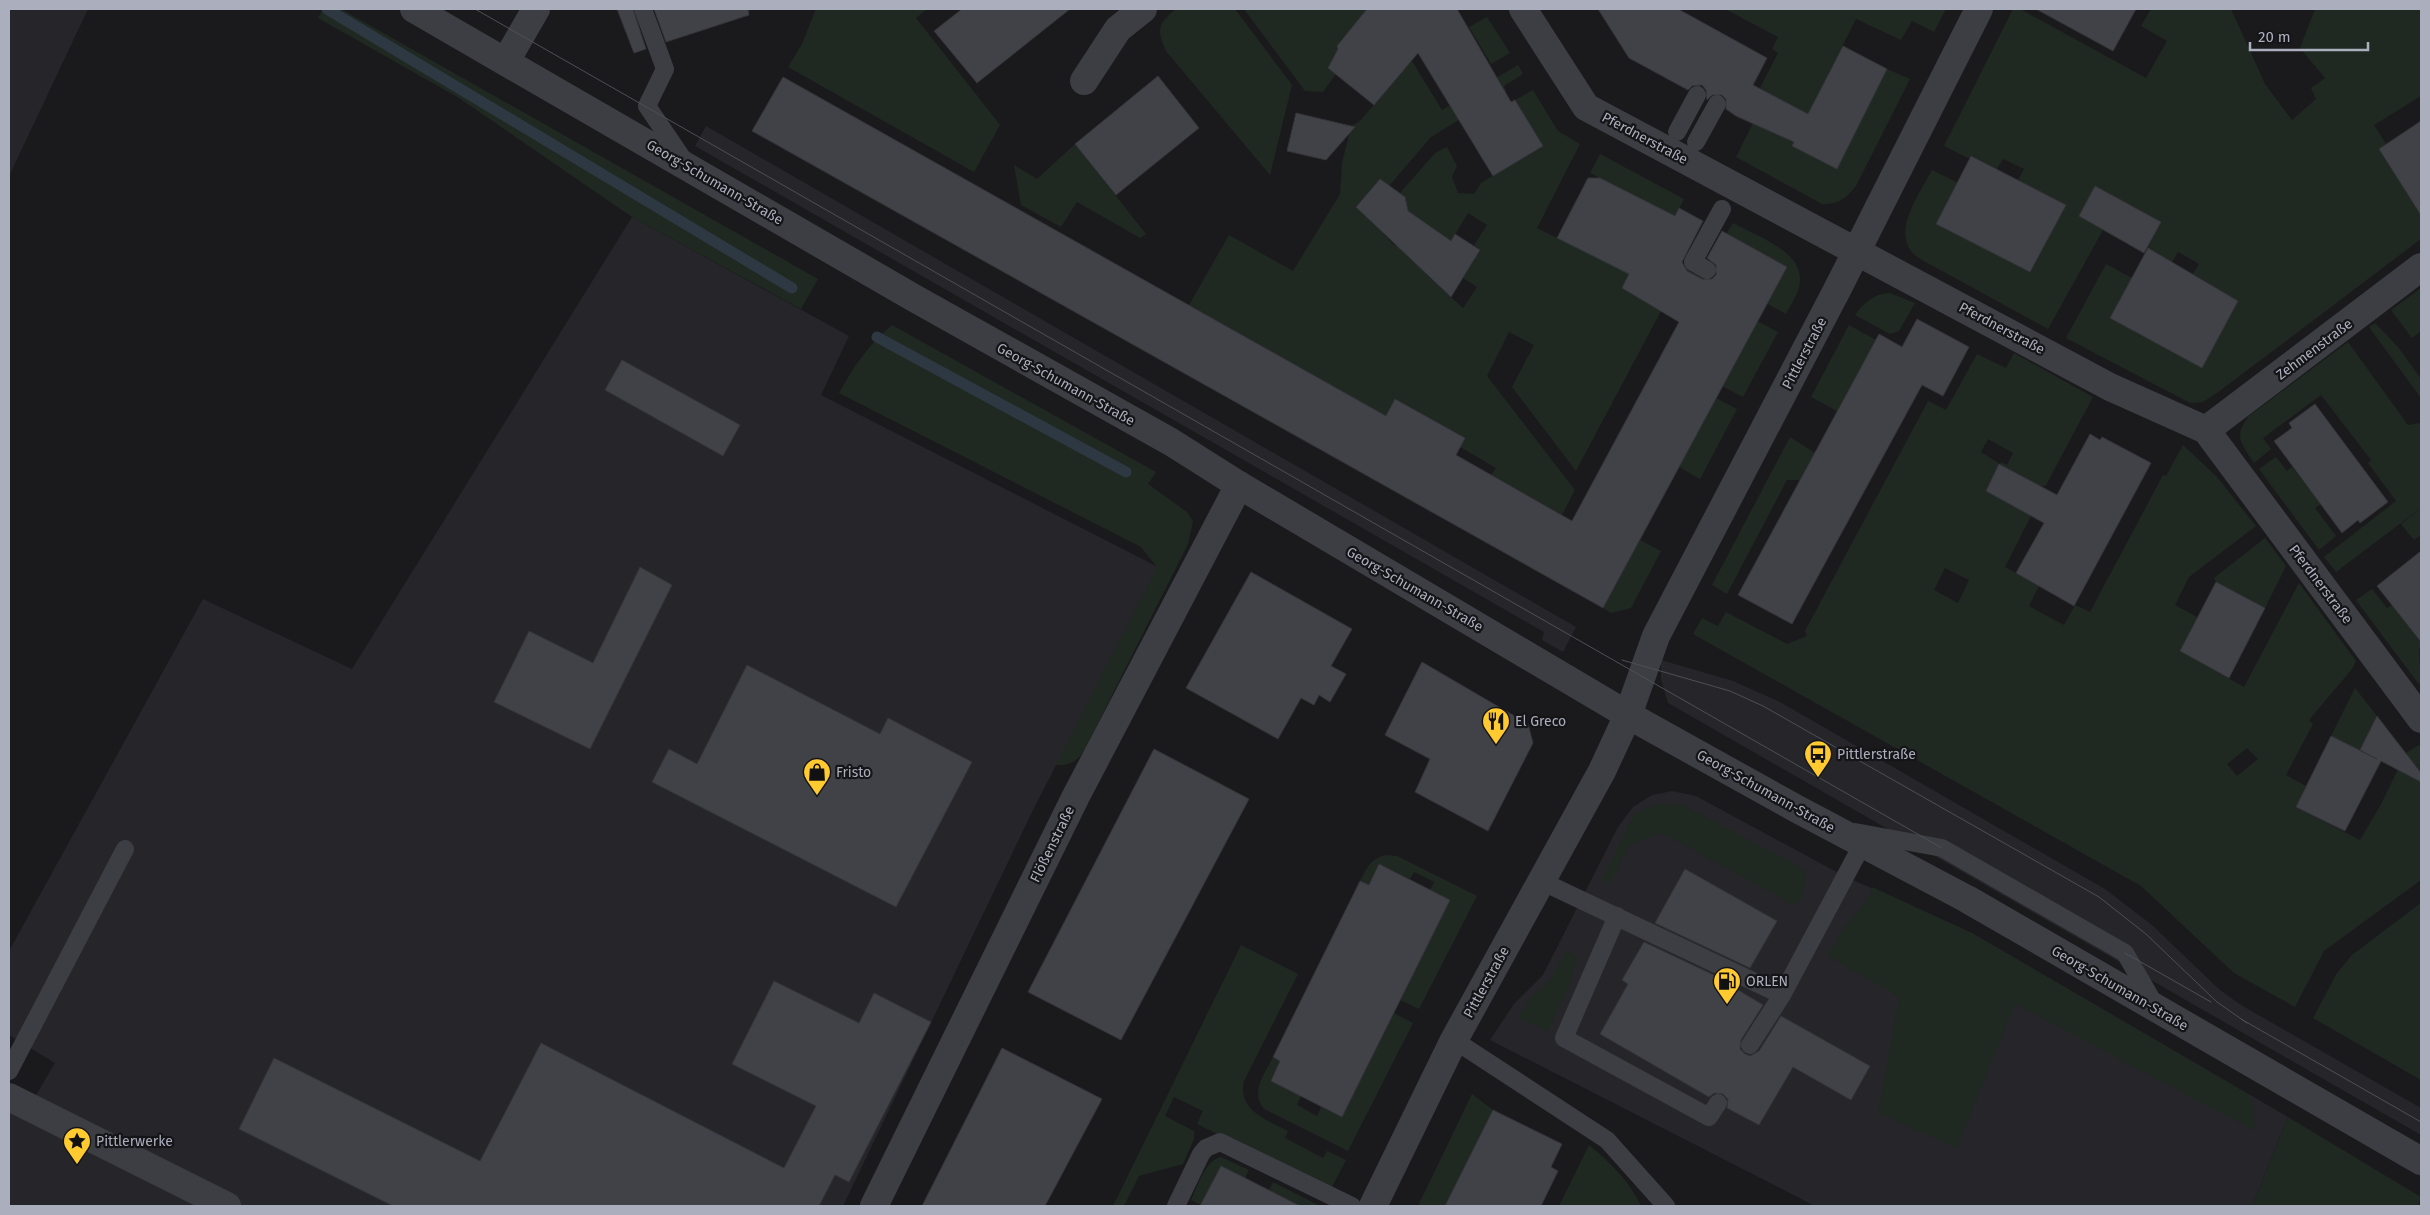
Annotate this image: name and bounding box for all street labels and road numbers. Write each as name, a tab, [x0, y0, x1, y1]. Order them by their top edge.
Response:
street label: Pferdnerstraße	[1599, 109, 1691, 168]
street label: Georg-Schumann-Straße	[643, 136, 786, 229]
street label: Pferdnerstraße	[1956, 299, 2048, 358]
street label: Pittlerstraße	[1778, 314, 1830, 392]
street label: Zehmenstraße	[2273, 315, 2356, 383]
street label: Georg-Schumann-Straße	[994, 339, 1138, 429]
street label: Pferdnerstraße	[2285, 541, 2356, 627]
street label: Georg-Schumann-Straße	[1343, 543, 1486, 636]
street label: Georg-Schumann-Straße	[1694, 746, 1838, 836]
street label: Flößenstraße	[1027, 803, 1078, 885]
street label: Georg-Schumann-Straße	[2048, 942, 2191, 1035]
street label: Pittlerstraße	[1460, 944, 1513, 1021]

